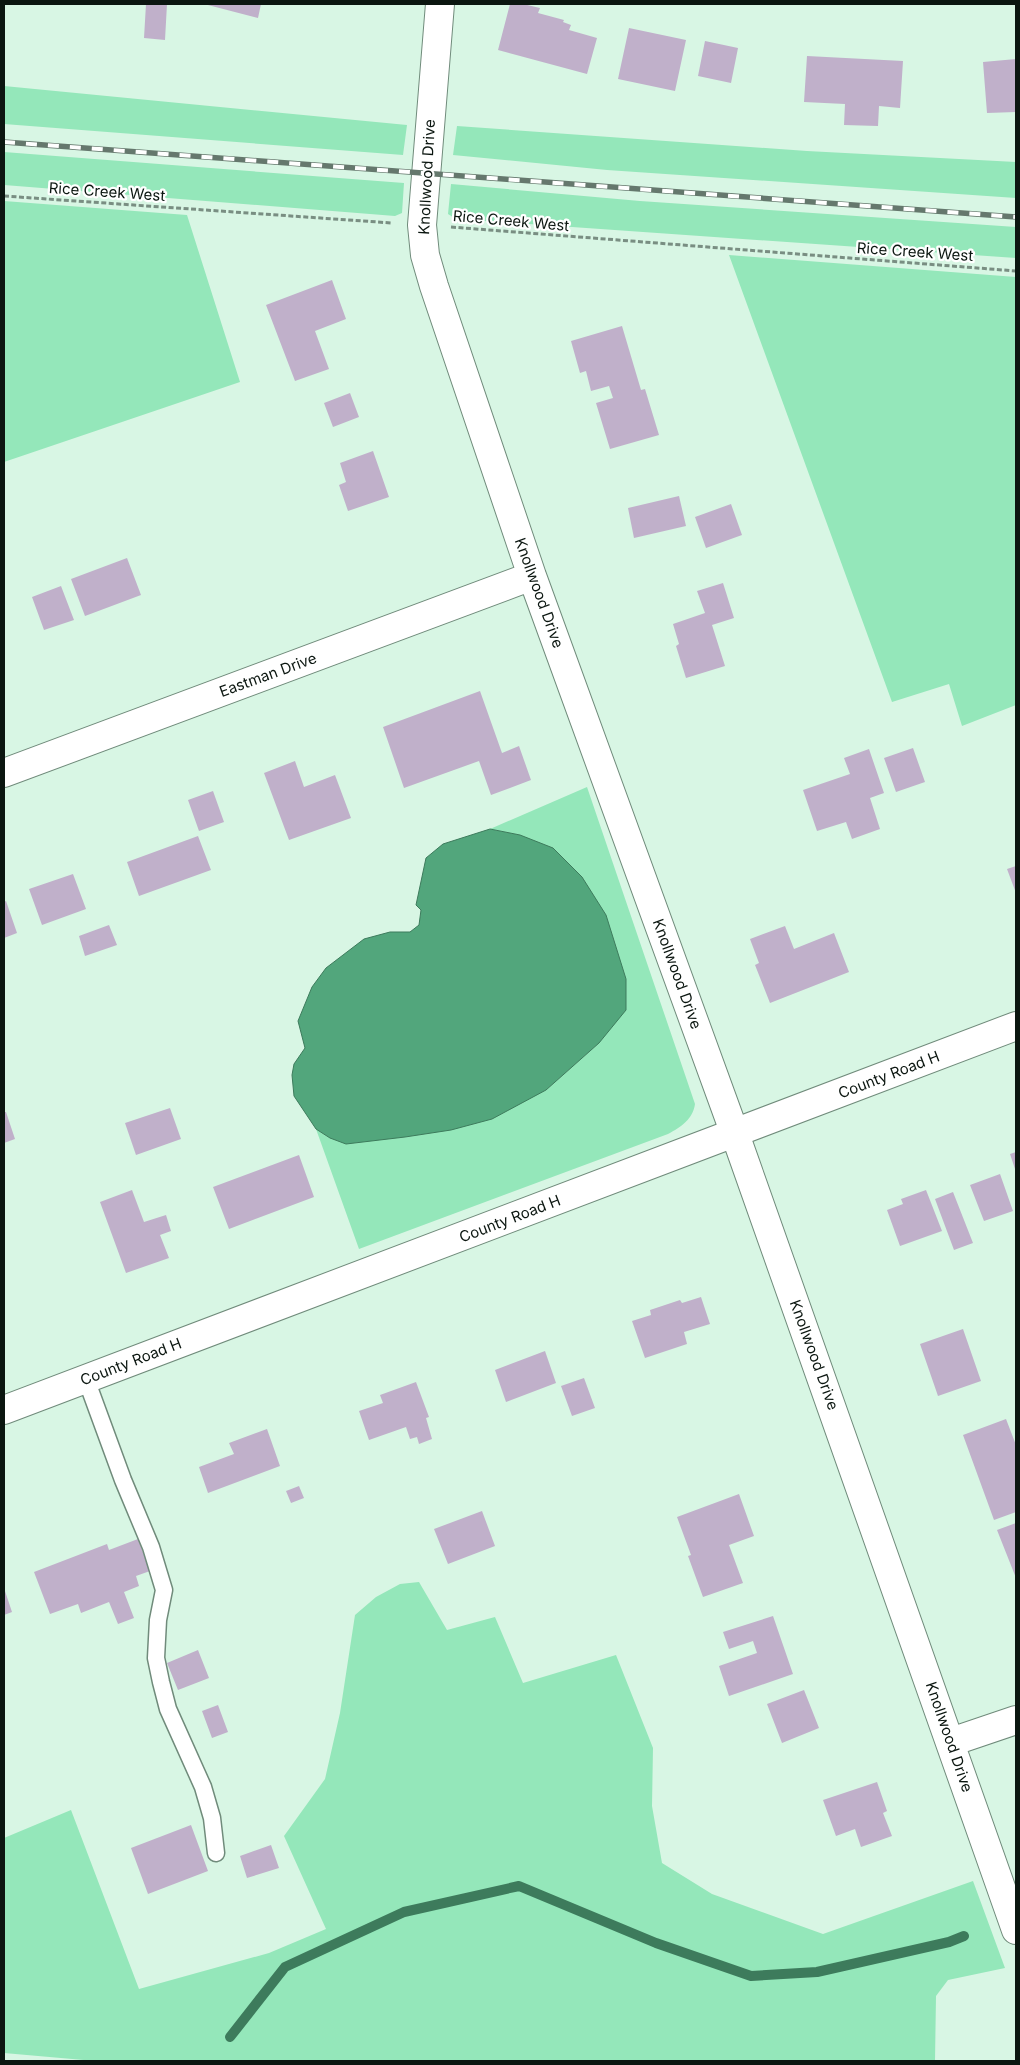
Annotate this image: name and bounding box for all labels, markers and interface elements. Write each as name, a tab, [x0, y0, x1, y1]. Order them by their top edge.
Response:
street label: Knollwood Drive	[414, 119, 439, 235]
street label: Rice Creek West	[48, 178, 166, 205]
street label: Rice Creek West	[452, 206, 570, 235]
street label: Rice Creek West	[856, 238, 974, 265]
street label: Knollwood Drive	[511, 535, 568, 650]
street label: Eastman Drive	[217, 648, 319, 701]
street label: Knollwood Drive	[649, 916, 706, 1031]
street label: County Road H	[835, 1046, 942, 1103]
street label: County Road H	[456, 1190, 563, 1247]
street label: Knollwood Drive	[786, 1297, 843, 1412]
street label: County Road H	[77, 1333, 184, 1390]
street label: Knollwood Drive	[922, 1679, 977, 1795]

